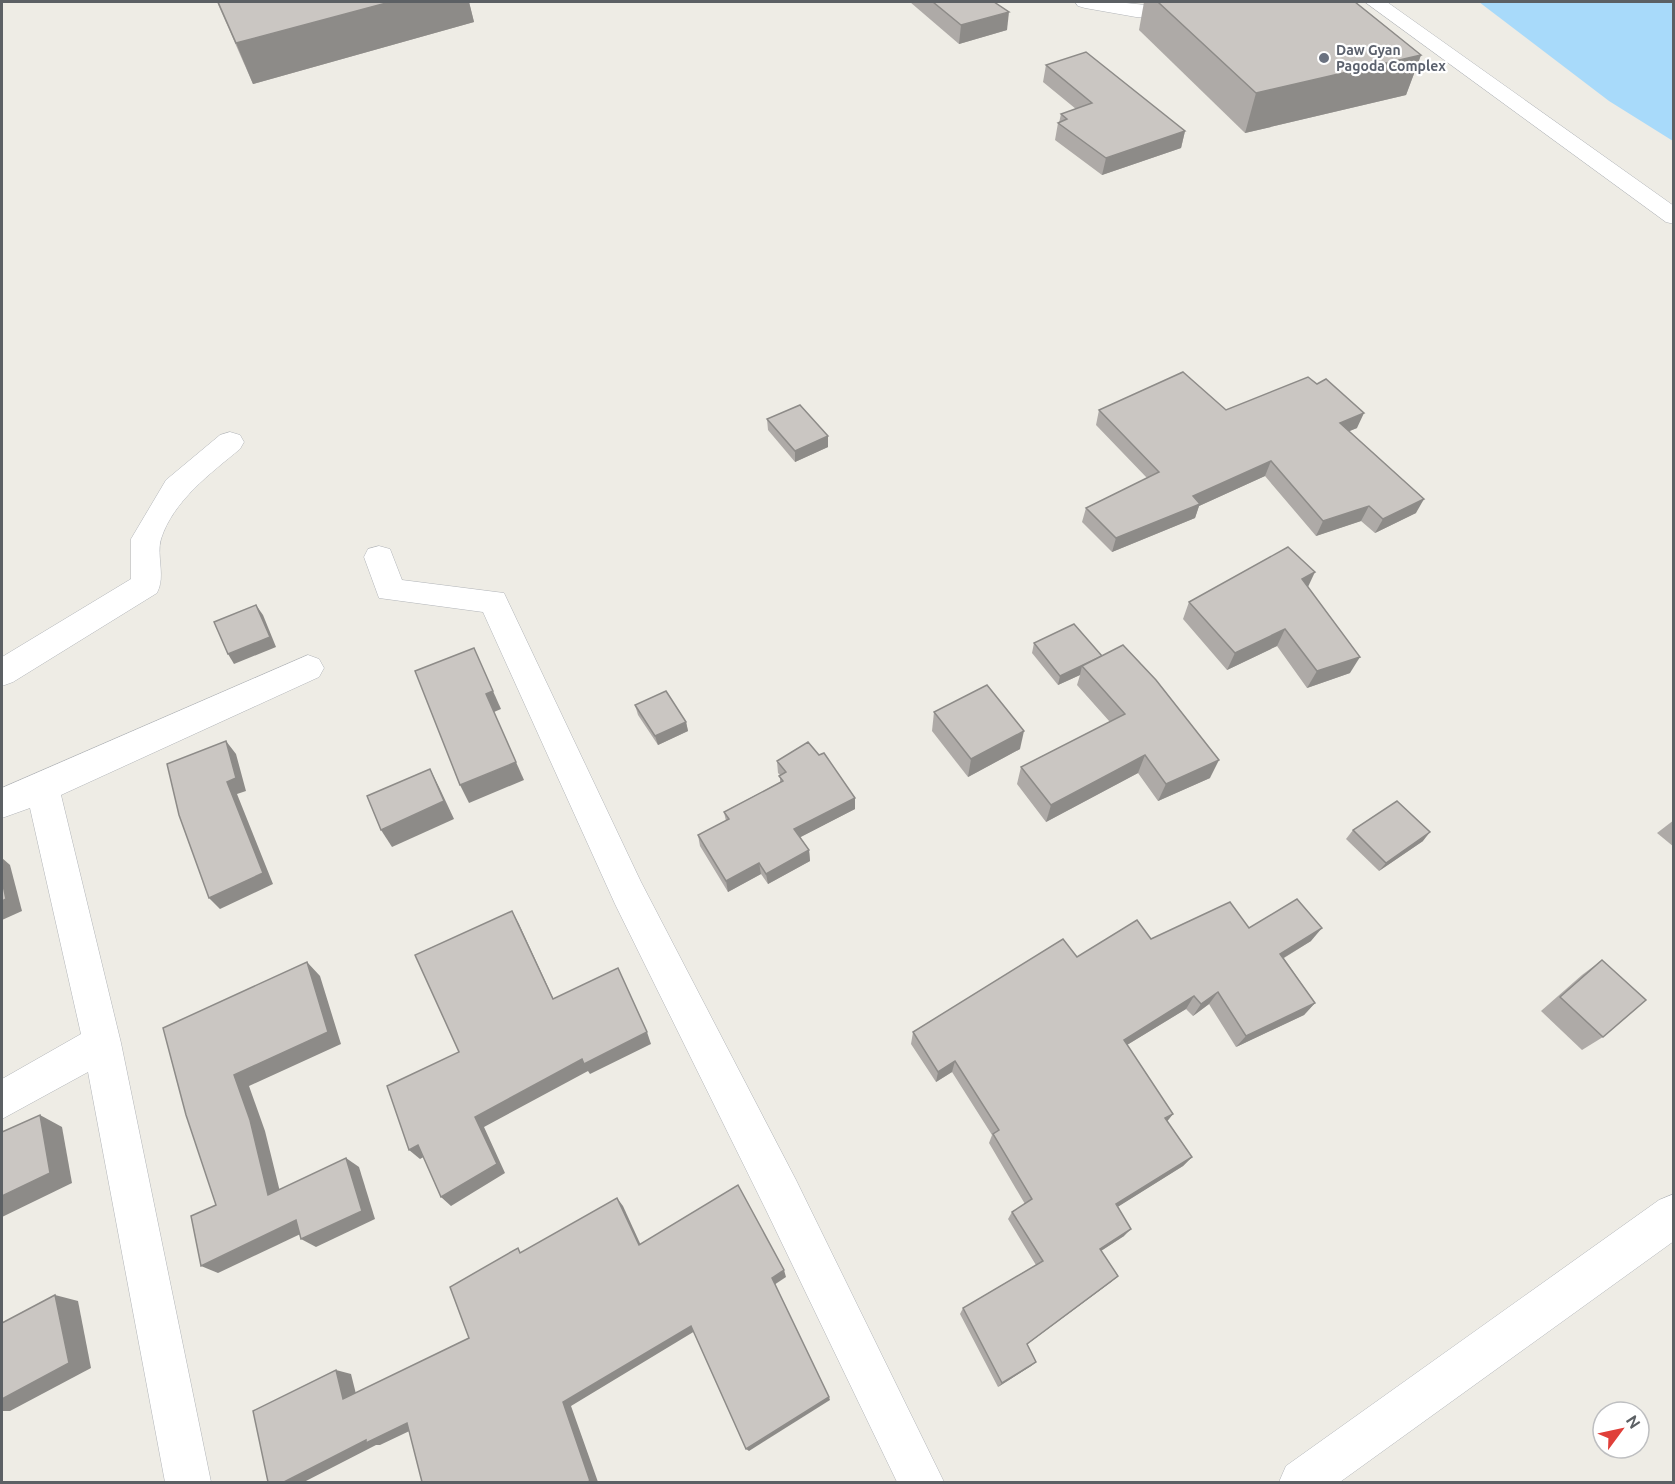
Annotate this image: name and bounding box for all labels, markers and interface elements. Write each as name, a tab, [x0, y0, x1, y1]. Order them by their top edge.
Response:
place label: Daw Gyan Pagoda Complex	[1336, 42, 1446, 74]
marker: Daw Gyan Pagoda Complex	[1317, 51, 1331, 65]
north arrow	[1591, 1400, 1651, 1460]
text: N	[1623, 1412, 1644, 1432]

